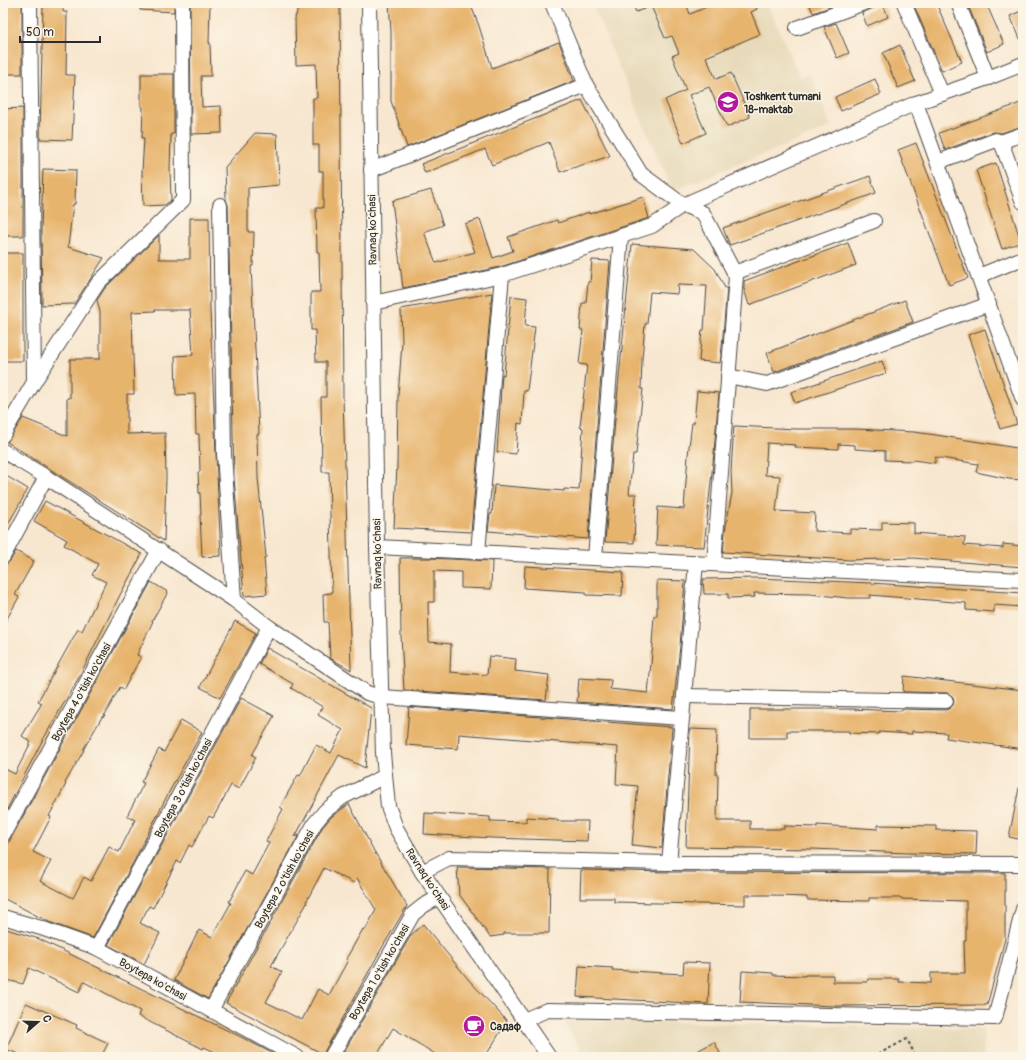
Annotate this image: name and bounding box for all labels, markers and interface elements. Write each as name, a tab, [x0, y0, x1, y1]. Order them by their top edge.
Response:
scale bar	[20, 18, 100, 44]
text: 50 m	[26, 25, 54, 40]
school or university icon: Toshkent tumani 18-maktab	[715, 89, 741, 115]
place label: Toshkent tumani 18-maktab	[743, 90, 821, 116]
street label: Ravnaq ko‘chasi	[365, 194, 380, 266]
street label: Ravnaq ko‘chasi	[370, 518, 385, 590]
street label: Boytepa 4 o'tish ko'chasi	[49, 641, 114, 744]
street label: Boytepa 3 o'tish ko'chasi	[152, 736, 215, 840]
street label: Boytepa 2 o'tish ko'chasi	[252, 828, 317, 931]
street label: Ravnaq ko‘chasi	[403, 846, 452, 913]
street label: Boytepa 1 o'tish ko'chasi	[347, 922, 412, 1022]
street label: Boytepa ko'chasi	[117, 956, 189, 1003]
north arrow	[18, 1002, 58, 1042]
text: С	[40, 1013, 54, 1024]
cafe icon: Садаф	[461, 1013, 487, 1039]
place label: Садаф	[490, 1020, 522, 1033]

